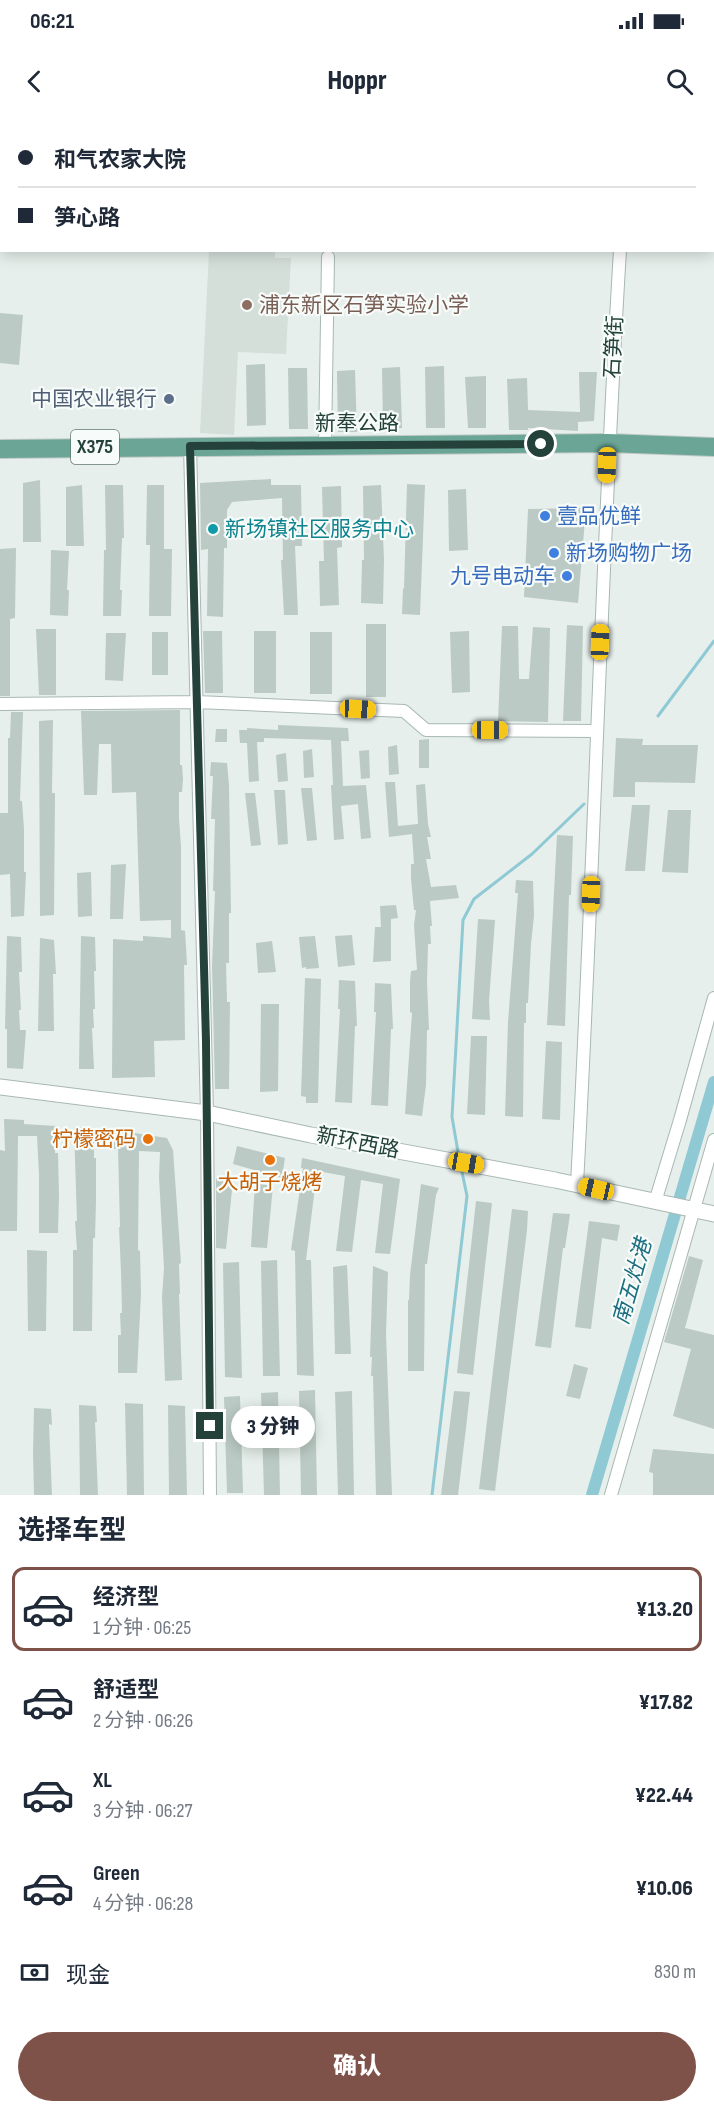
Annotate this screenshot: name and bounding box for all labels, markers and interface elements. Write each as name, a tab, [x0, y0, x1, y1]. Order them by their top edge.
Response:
text: 06:21	[30, 8, 74, 35]
icon: back	[18, 65, 51, 98]
text: Hoppr	[327, 65, 387, 97]
icon: search	[663, 65, 696, 98]
text: 和气农家大院	[54, 147, 186, 174]
text: 笋心路	[54, 205, 120, 232]
place label: 浦东新区石笋实验小学	[259, 293, 469, 318]
marker: 浦东新区石笋实验小学	[240, 298, 254, 312]
street label: 石笋街	[600, 315, 628, 379]
place label: 中国农业银行	[31, 387, 157, 412]
marker: 中国农业银行	[162, 392, 176, 406]
street label: 新奉公路	[315, 411, 399, 436]
road number: X375	[71, 430, 119, 464]
route start	[527, 430, 554, 457]
car	[597, 447, 617, 483]
place label: 壹品优鲜	[557, 504, 641, 529]
marker: 壹品优鲜	[538, 509, 552, 523]
place label: 新场镇社区服务中心	[225, 517, 414, 542]
marker: 新场镇社区服务中心	[206, 522, 220, 536]
place label: 新场购物广场	[566, 541, 692, 566]
marker: 新场购物广场	[547, 546, 561, 560]
place label: 九号电动车	[450, 564, 555, 589]
marker: 九号电动车	[560, 569, 574, 583]
car	[590, 624, 610, 660]
car	[340, 699, 376, 719]
car	[472, 721, 508, 739]
car	[581, 876, 601, 912]
street label: 新环西路	[314, 1123, 402, 1163]
place label: 柠檬密码	[52, 1127, 136, 1152]
marker: 柠檬密码	[141, 1132, 155, 1146]
car	[447, 1151, 485, 1175]
marker: 大胡子烧烤	[263, 1153, 277, 1167]
place label: 大胡子烧烤	[218, 1170, 323, 1195]
car	[576, 1176, 616, 1202]
water label: 南五灶港	[608, 1233, 659, 1328]
callout: 3 分钟	[231, 1405, 315, 1447]
route end	[196, 1412, 223, 1439]
text: 3 分钟	[247, 1415, 299, 1439]
text: 选择车型	[18, 1515, 126, 1547]
icon: car	[21, 1582, 75, 1636]
text: 经济型	[93, 1584, 159, 1611]
text: ¥13.20	[636, 1596, 693, 1623]
text: 1 分钟 · 06:25	[93, 1616, 191, 1640]
icon: car	[21, 1675, 75, 1729]
text: 舒适型	[93, 1677, 159, 1704]
text: ¥17.82	[639, 1689, 693, 1716]
text: 2 分钟 · 06:26	[93, 1709, 193, 1733]
text: XL	[93, 1767, 112, 1794]
icon: car	[21, 1768, 75, 1822]
text: ¥22.44	[635, 1782, 693, 1809]
text: 3 分钟 · 06:27	[93, 1799, 193, 1823]
text: Green	[93, 1860, 140, 1887]
icon: car	[21, 1861, 75, 1915]
text: ¥10.06	[636, 1875, 693, 1902]
text: 4 分钟 · 06:28	[93, 1892, 193, 1916]
icon: cash	[18, 1956, 51, 1989]
text: 830 m	[654, 1960, 696, 1984]
text: 现金	[66, 1962, 110, 1989]
button: 确认	[18, 2032, 696, 2101]

